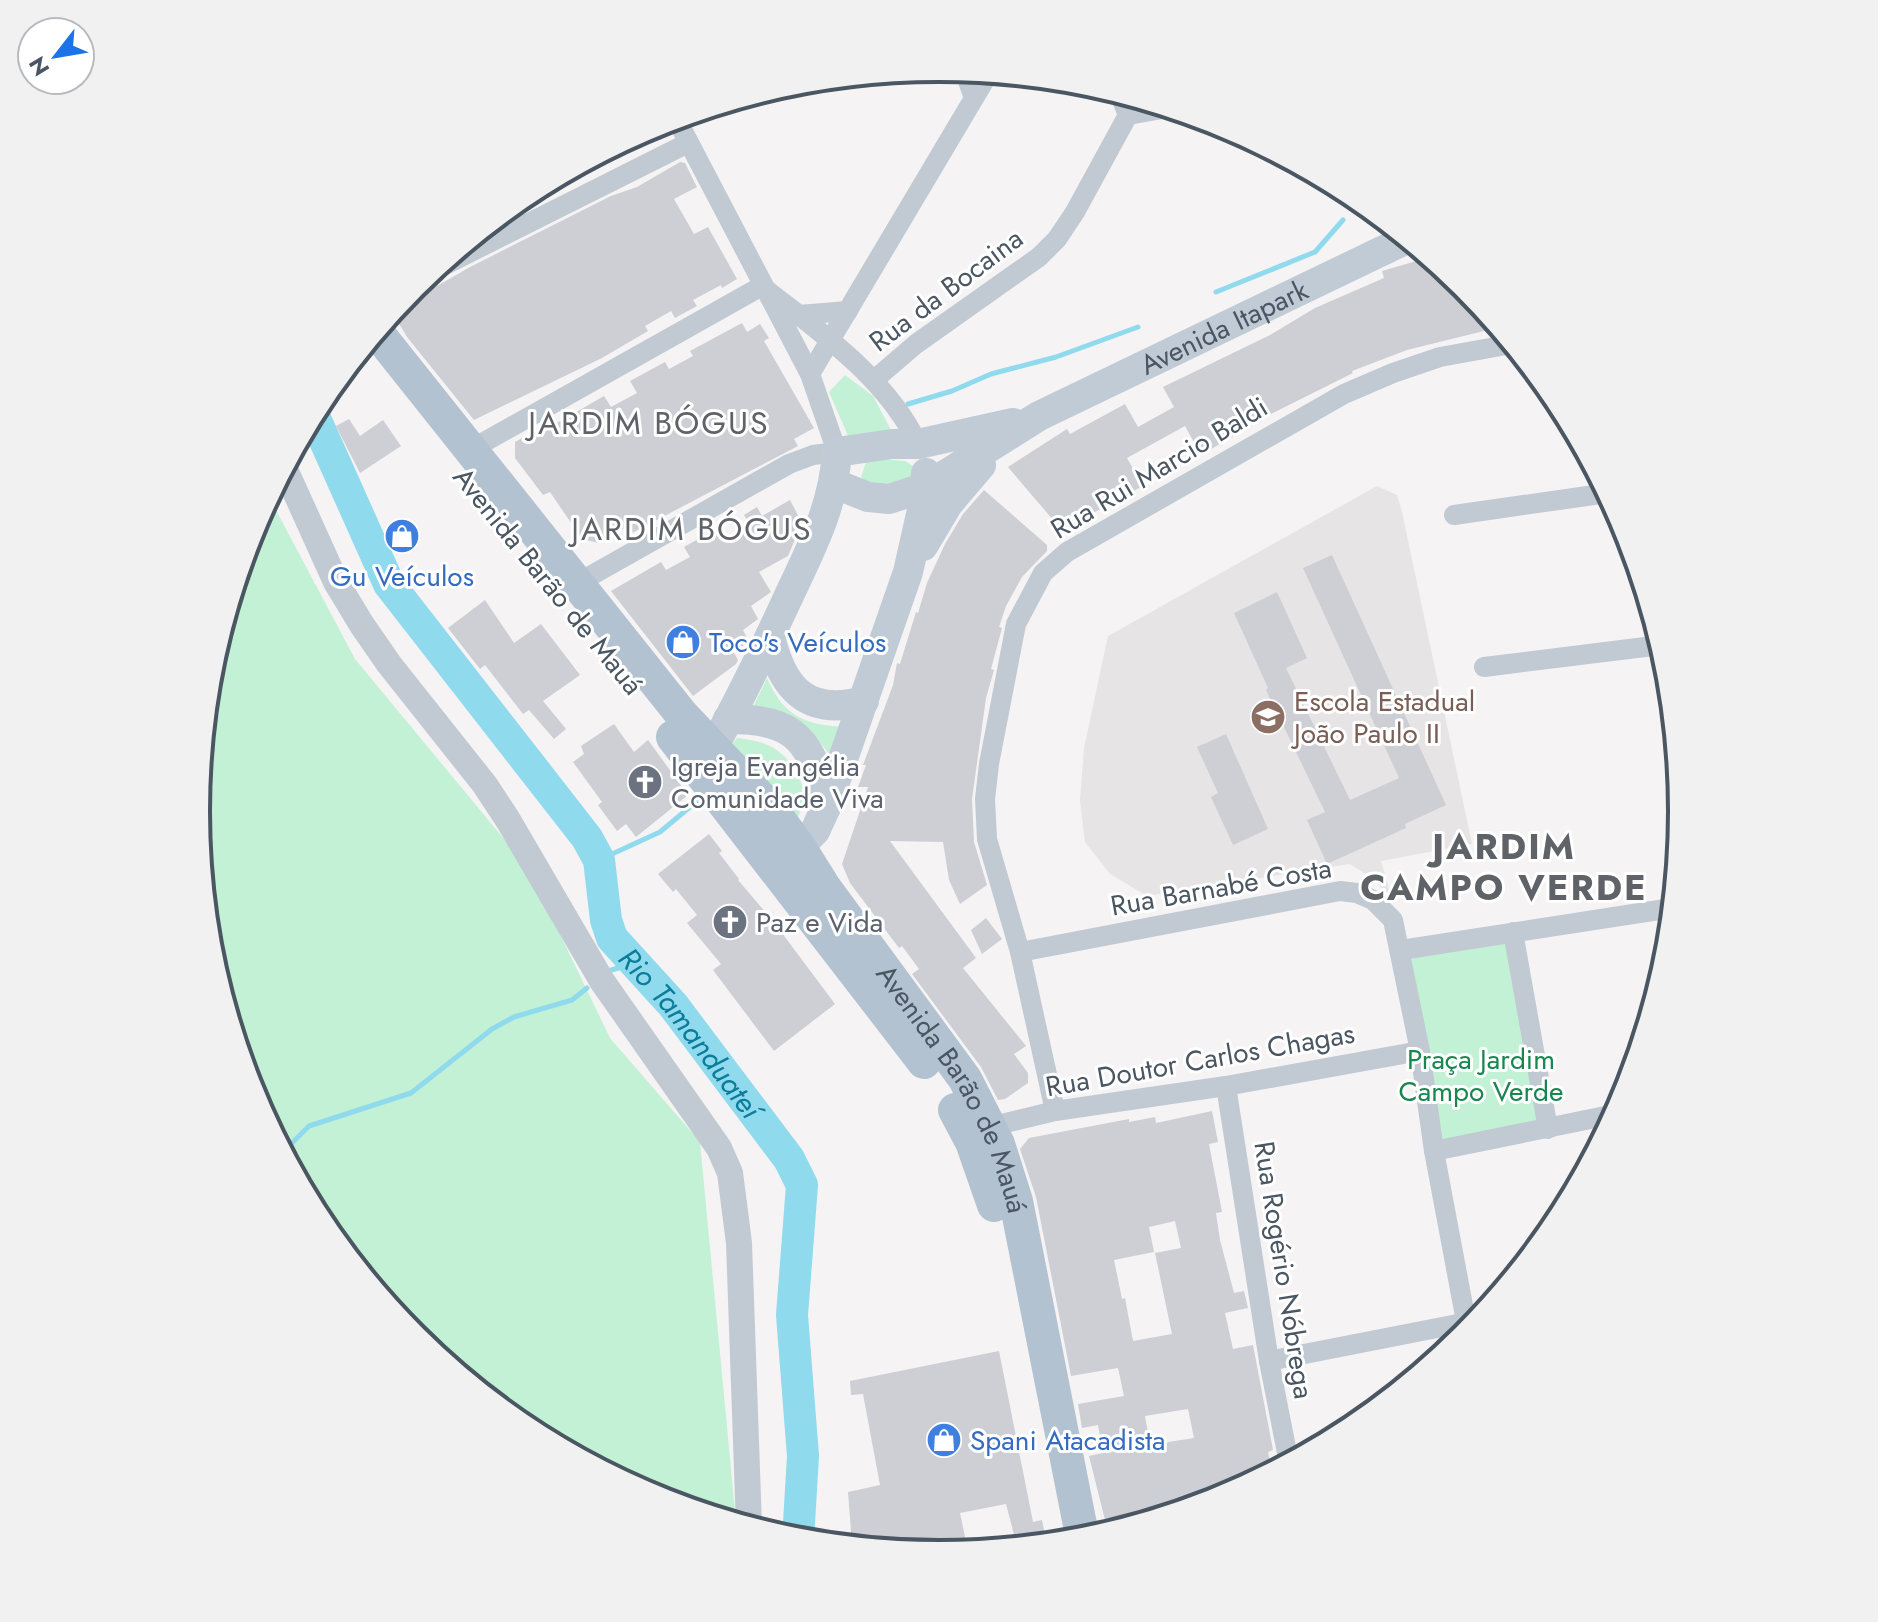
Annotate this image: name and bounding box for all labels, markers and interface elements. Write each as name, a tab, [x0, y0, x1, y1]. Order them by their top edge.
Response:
north arrow	[16, 16, 96, 96]
text: N	[21, 51, 57, 82]
street label: Rua da Bocaina	[860, 218, 1032, 362]
street label: Avenida Itapark	[1133, 269, 1315, 385]
street label: Rua Rui Marcio Baldi	[1043, 387, 1275, 549]
district label: JARDIM BÓGUS	[524, 400, 770, 446]
street label: Avenida Barão de Mauá	[443, 458, 653, 704]
district label: JARDIM BÓGUS	[567, 506, 813, 552]
shop icon: Gu Veículos	[383, 517, 421, 555]
place label: Gu Veículos	[330, 556, 474, 597]
place label: Toco's Veículos	[709, 622, 886, 663]
shop icon: Toco's Veículos	[664, 623, 702, 661]
place label: Escola Estadual João Paulo II	[1290, 681, 1475, 754]
school or university icon: Escola Estadual João Paulo II	[1249, 698, 1287, 736]
place label: Igreja Evangélia Comunidade Viva	[671, 746, 884, 819]
church icon: Igreja Evangélia Comunidade Viva	[626, 763, 664, 801]
district label: JARDIM CAMPO VERDE	[1360, 820, 1648, 913]
street label: Rua Barnabé Costa	[1107, 847, 1335, 927]
place label: Paz e Vida	[756, 902, 883, 943]
church icon: Paz e Vida	[711, 903, 749, 941]
water label: Rio Tamanduateí	[609, 938, 775, 1131]
street label: Avenida Barão de Mauá	[867, 955, 1038, 1216]
street label: Rua Doutor Carlos Chagas	[1042, 1013, 1358, 1107]
park label: Praça Jardim Campo Verde	[1399, 1039, 1563, 1112]
street label: Rua Rogério Nóbrega	[1243, 1138, 1325, 1402]
place label: Spani Atacadista	[970, 1420, 1165, 1461]
shop icon: Spani Atacadista	[925, 1421, 963, 1459]

